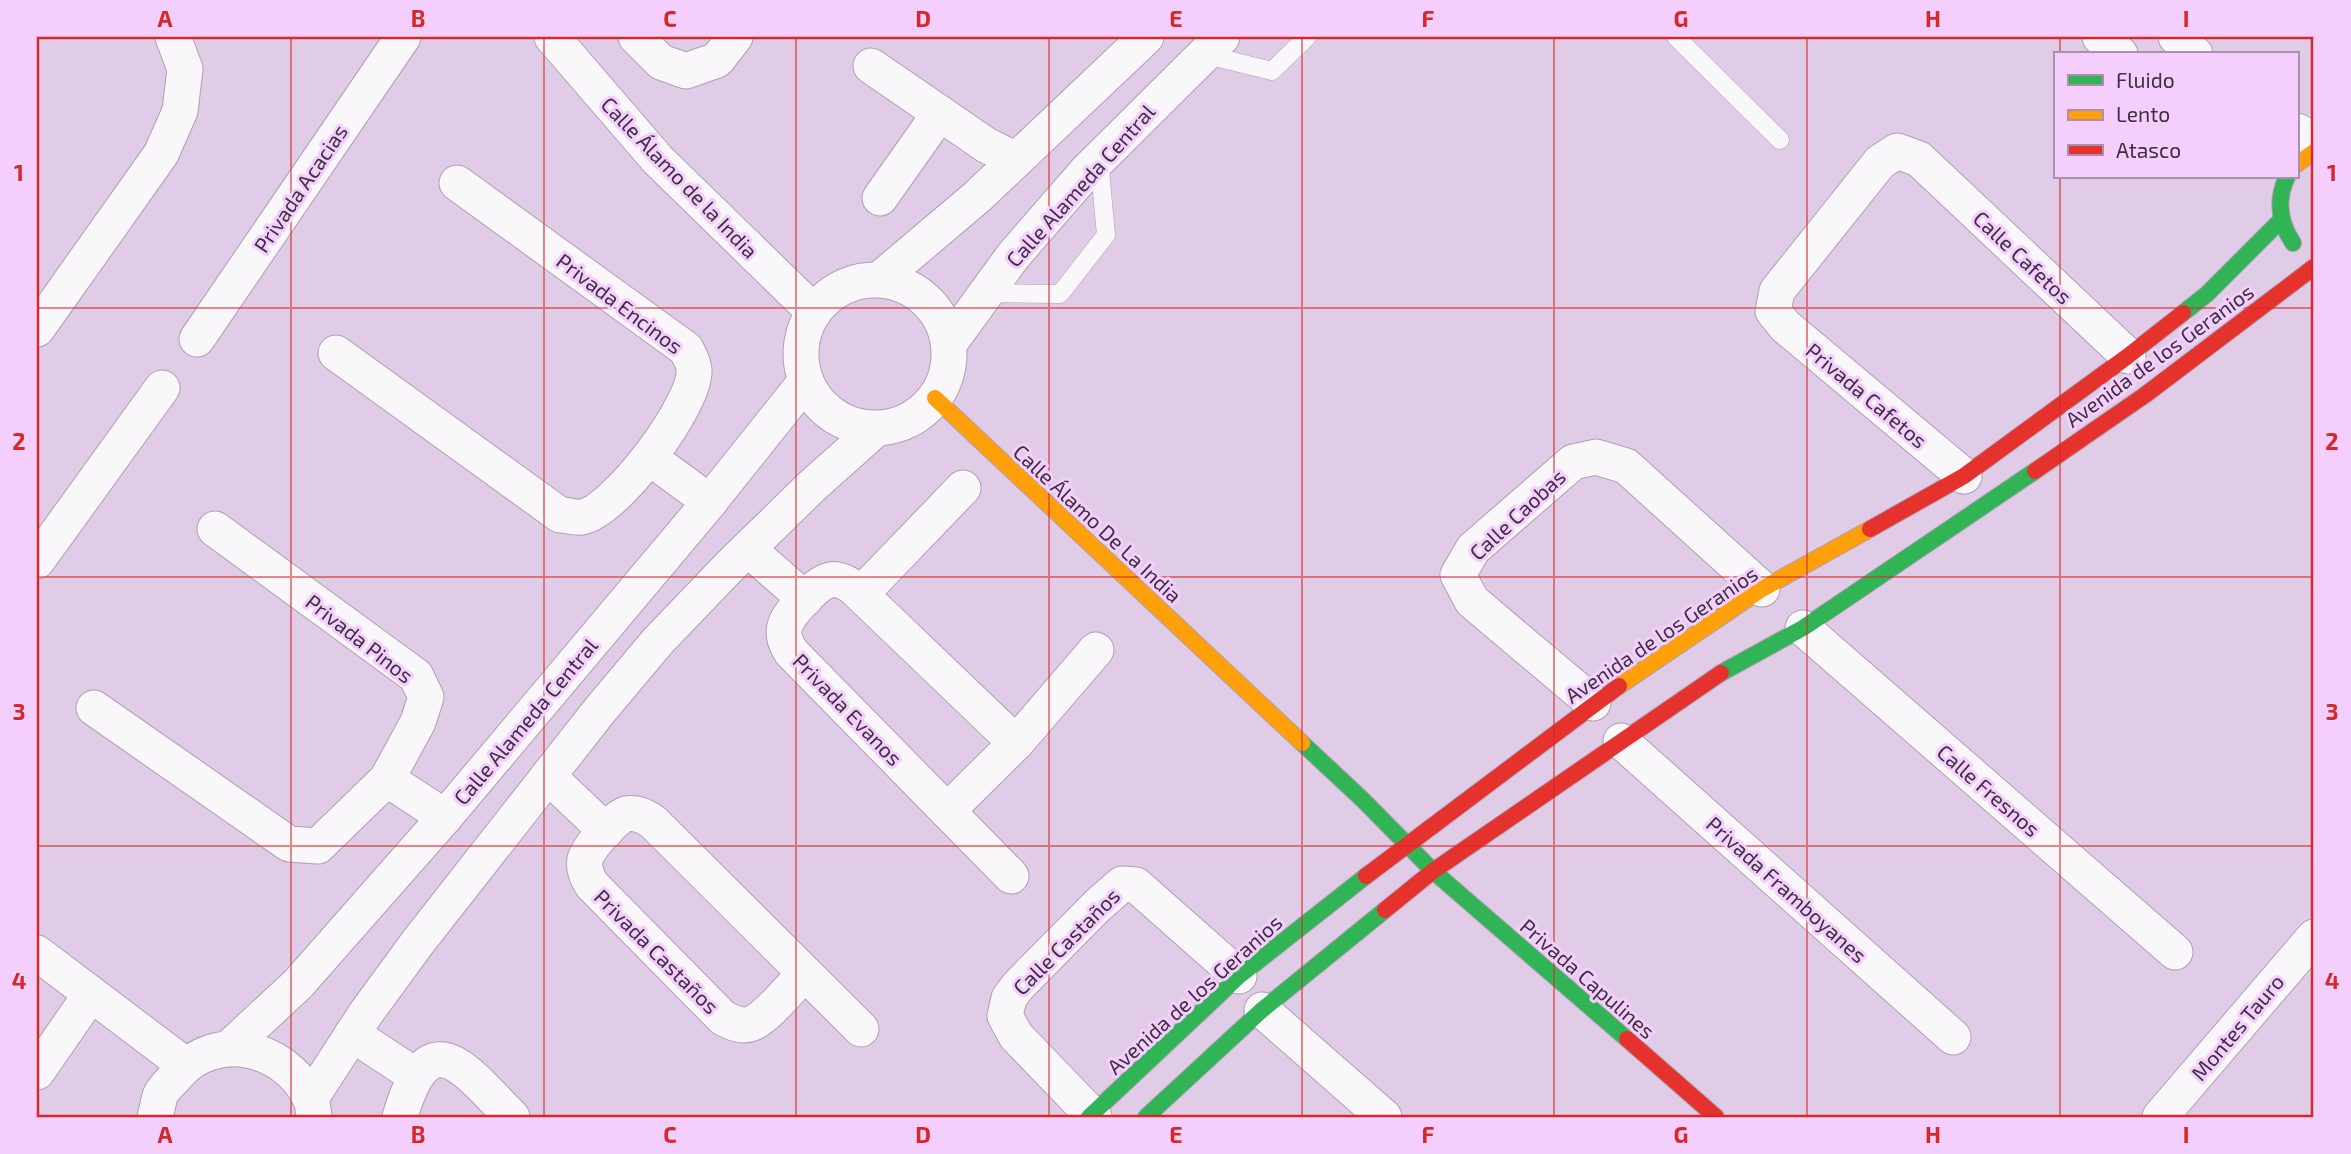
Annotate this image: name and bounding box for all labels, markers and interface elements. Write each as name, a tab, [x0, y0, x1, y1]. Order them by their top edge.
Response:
text: A	[157, 4, 173, 32]
text: B	[411, 4, 425, 32]
text: C	[663, 4, 677, 32]
text: D	[915, 4, 931, 32]
text: E	[1169, 4, 1183, 32]
text: F	[1422, 4, 1435, 32]
text: G	[1674, 4, 1688, 32]
text: H	[1925, 4, 1941, 32]
text: I	[2183, 4, 2189, 32]
legend	[2054, 52, 2298, 178]
text: Fluido	[2116, 67, 2175, 92]
street label: Calle Álamo de la India	[597, 91, 763, 263]
street label: Calle Alameda Central	[1001, 98, 1160, 271]
text: Lento	[2116, 101, 2170, 126]
street label: Privada Acacias	[248, 119, 352, 257]
text: Atasco	[2116, 137, 2181, 162]
text: 1	[14, 158, 24, 186]
text: 1	[2327, 158, 2337, 186]
street label: Calle Cafetos	[1969, 205, 2077, 309]
street label: Privada Encinos	[552, 248, 688, 358]
street label: Avenida de los Geranios	[2060, 278, 2258, 432]
street label: Privada Cafetos	[1802, 337, 1932, 453]
text: 2	[12, 427, 26, 455]
text: 2	[2325, 427, 2339, 455]
street label: Calle Álamo De La India	[1009, 439, 1187, 607]
street label: Calle Caobas	[1464, 463, 1570, 565]
street label: Avenida de los Geranios	[1560, 560, 1762, 708]
street label: Privada Pinos	[301, 588, 419, 688]
street label: Calle Alameda Central	[448, 632, 602, 809]
street label: Privada Evanos	[788, 648, 908, 770]
text: 3	[12, 697, 26, 725]
text: 3	[2325, 697, 2339, 725]
street label: Calle Fresnos	[1933, 739, 2045, 841]
street label: Privada Framboyanes	[1702, 811, 1872, 967]
street label: Calle Castaños	[1008, 883, 1124, 999]
street label: Privada Castaños	[590, 884, 724, 1018]
street label: Avenida de los Geranios	[1101, 909, 1287, 1079]
street label: Privada Capulines	[1516, 913, 1660, 1043]
text: 4	[12, 966, 26, 994]
text: 4	[2325, 966, 2339, 994]
street label: Montes Tauro	[2185, 969, 2289, 1085]
text: A	[157, 1120, 173, 1148]
text: B	[411, 1120, 425, 1148]
text: C	[663, 1120, 677, 1148]
text: D	[915, 1120, 931, 1148]
text: E	[1169, 1120, 1183, 1148]
text: F	[1422, 1120, 1435, 1148]
text: G	[1674, 1120, 1688, 1148]
text: H	[1925, 1120, 1941, 1148]
text: I	[2183, 1120, 2189, 1148]

